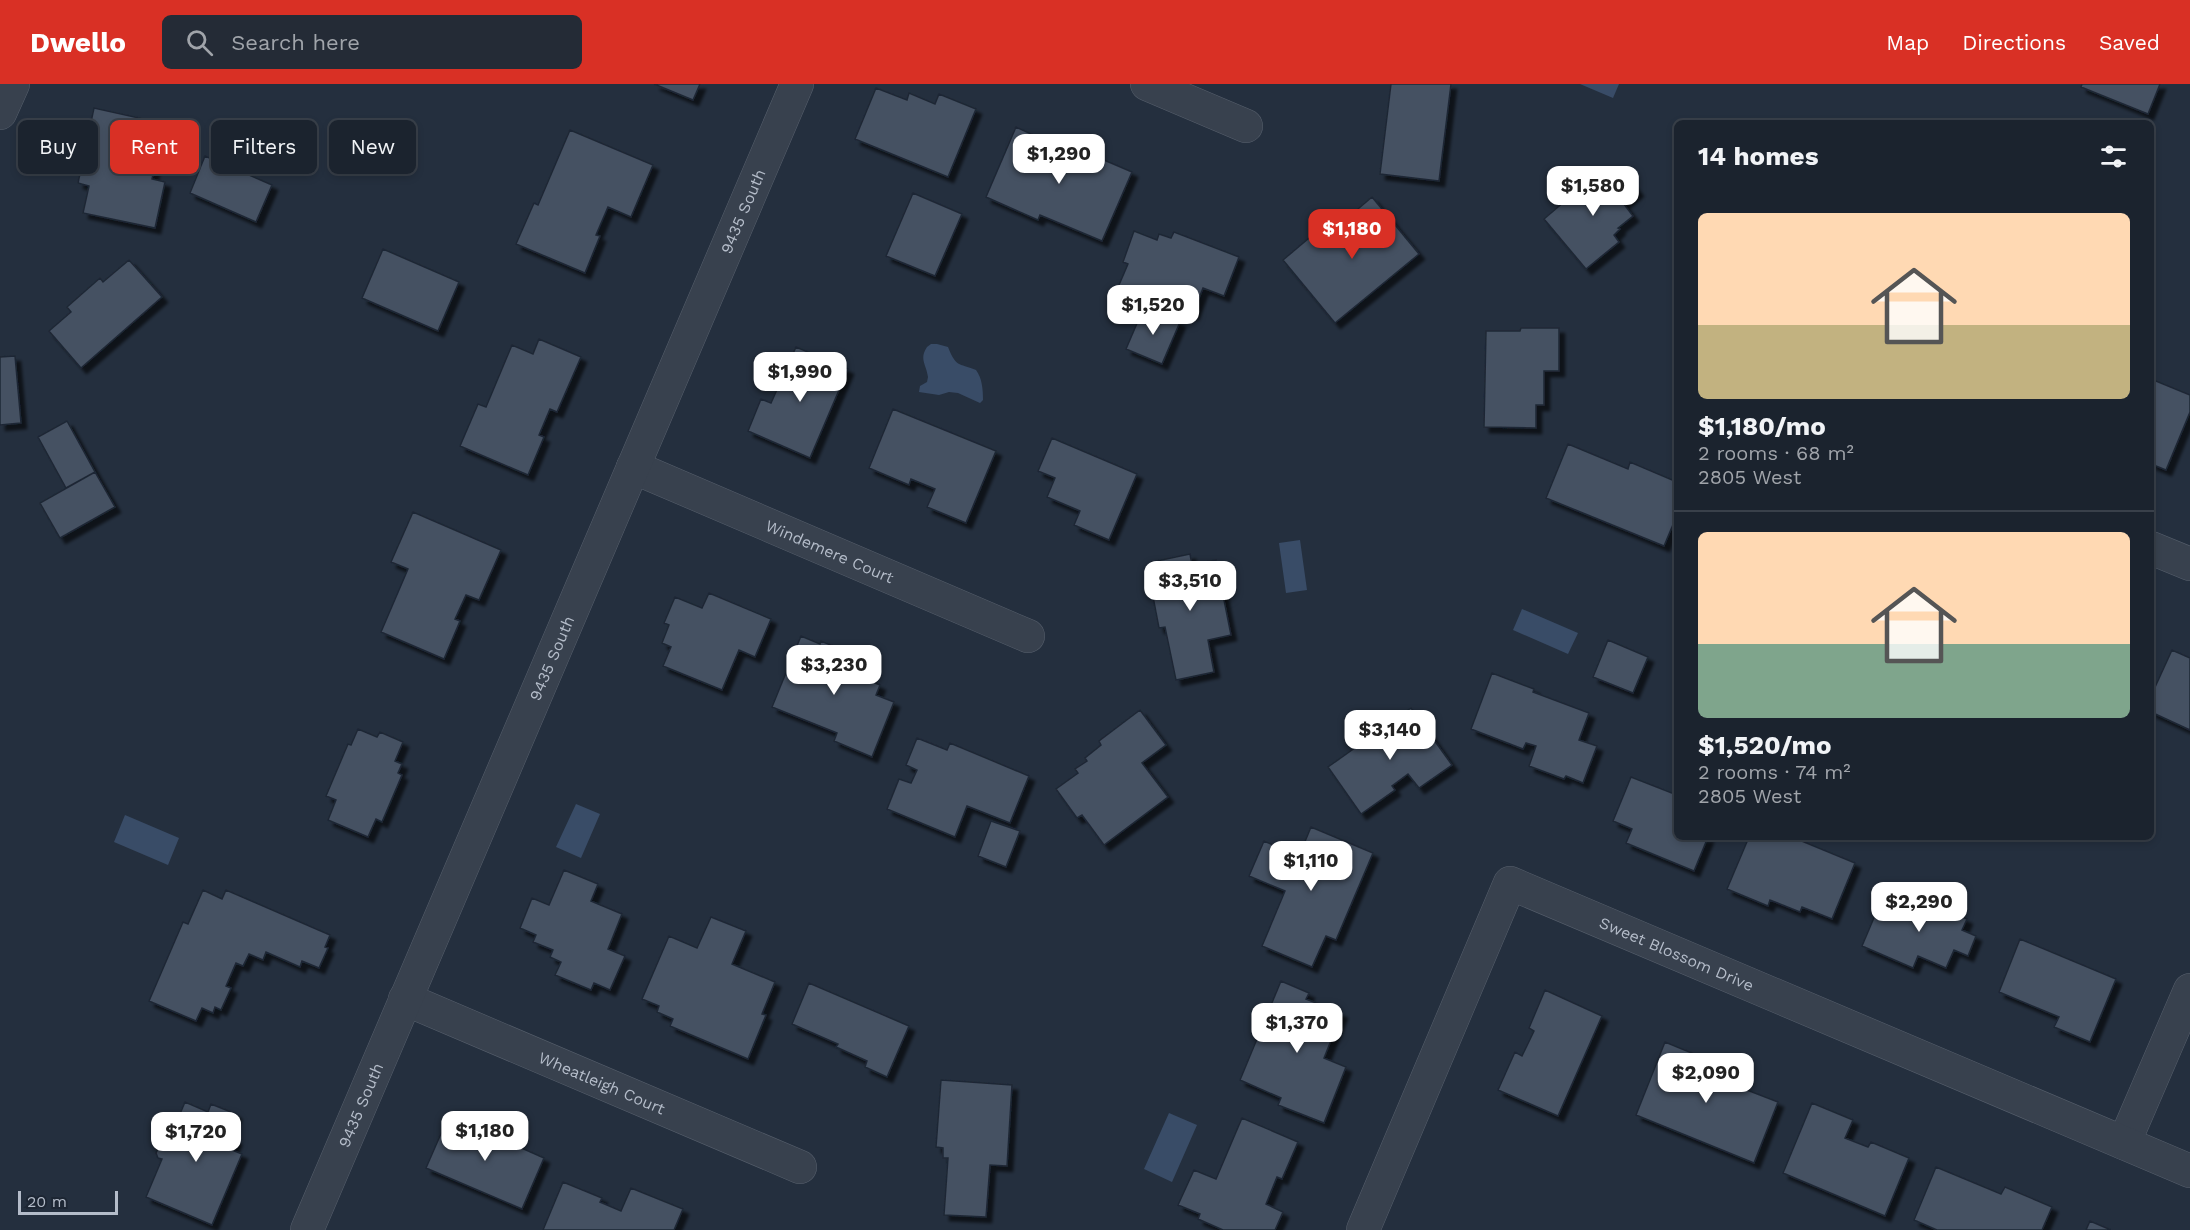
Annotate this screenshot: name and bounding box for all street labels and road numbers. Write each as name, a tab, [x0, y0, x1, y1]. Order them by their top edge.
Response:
street label: 9435 South	[717, 166, 770, 257]
street label: Windemere Court	[763, 516, 897, 588]
street label: 9435 South	[526, 613, 578, 703]
street label: Sweet Blossom Drive	[1597, 913, 1757, 995]
street label: Wheatleigh Court	[536, 1048, 668, 1119]
street label: 9435 South	[334, 1060, 387, 1150]

